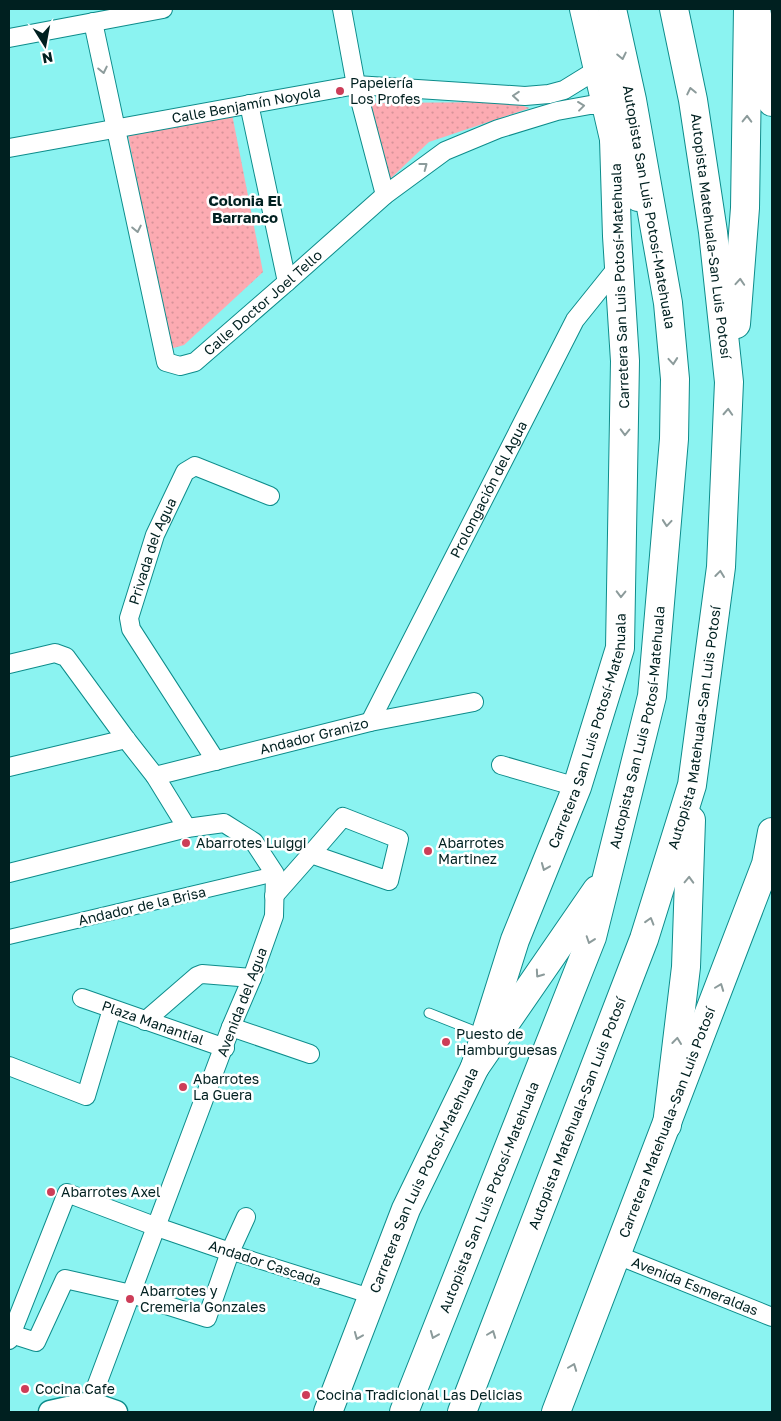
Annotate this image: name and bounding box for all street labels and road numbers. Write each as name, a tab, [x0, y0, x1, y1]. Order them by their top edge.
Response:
street label: Calle Benjamín Noyola	[170, 83, 322, 126]
street label: Autopista San Luis Potosí-Matehuala	[620, 84, 679, 330]
street label: Autopista Matehuala-San Luis Potosí	[688, 112, 735, 361]
street label: Carretera San Luis Potosí-Matehuala	[607, 163, 632, 409]
street label: Calle Doctor Joel Tello	[200, 246, 325, 359]
street label: Prolongación del Agua	[446, 418, 530, 561]
street label: Privada del Agua	[125, 495, 180, 607]
street label: Autopista Matehuala-San Luis Potosí	[664, 604, 724, 851]
street label: Autopista San Luis Potosí-Matehuala	[605, 605, 668, 850]
street label: Carretera San Luis Potosí-Matehuala	[544, 613, 629, 851]
street label: Andador Granizo	[258, 714, 370, 757]
street label: Andador de la Brisa	[76, 883, 207, 928]
street label: Avenida del Agua	[213, 945, 270, 1059]
street label: Autopista Matehuala-San Luis Potosí	[524, 994, 629, 1232]
street label: Plaza Manantial	[100, 997, 206, 1048]
street label: Carretera Matehuala-San Luis Potosí	[615, 1003, 719, 1240]
street label: Carretera San Luis Potosí-Matehuala	[366, 1064, 482, 1295]
street label: Autopista San Luis Potosí-Matehuala	[435, 1079, 542, 1315]
street label: Andador Cascada	[207, 1236, 324, 1289]
street label: Avenida Esmeraldas	[629, 1253, 761, 1319]

